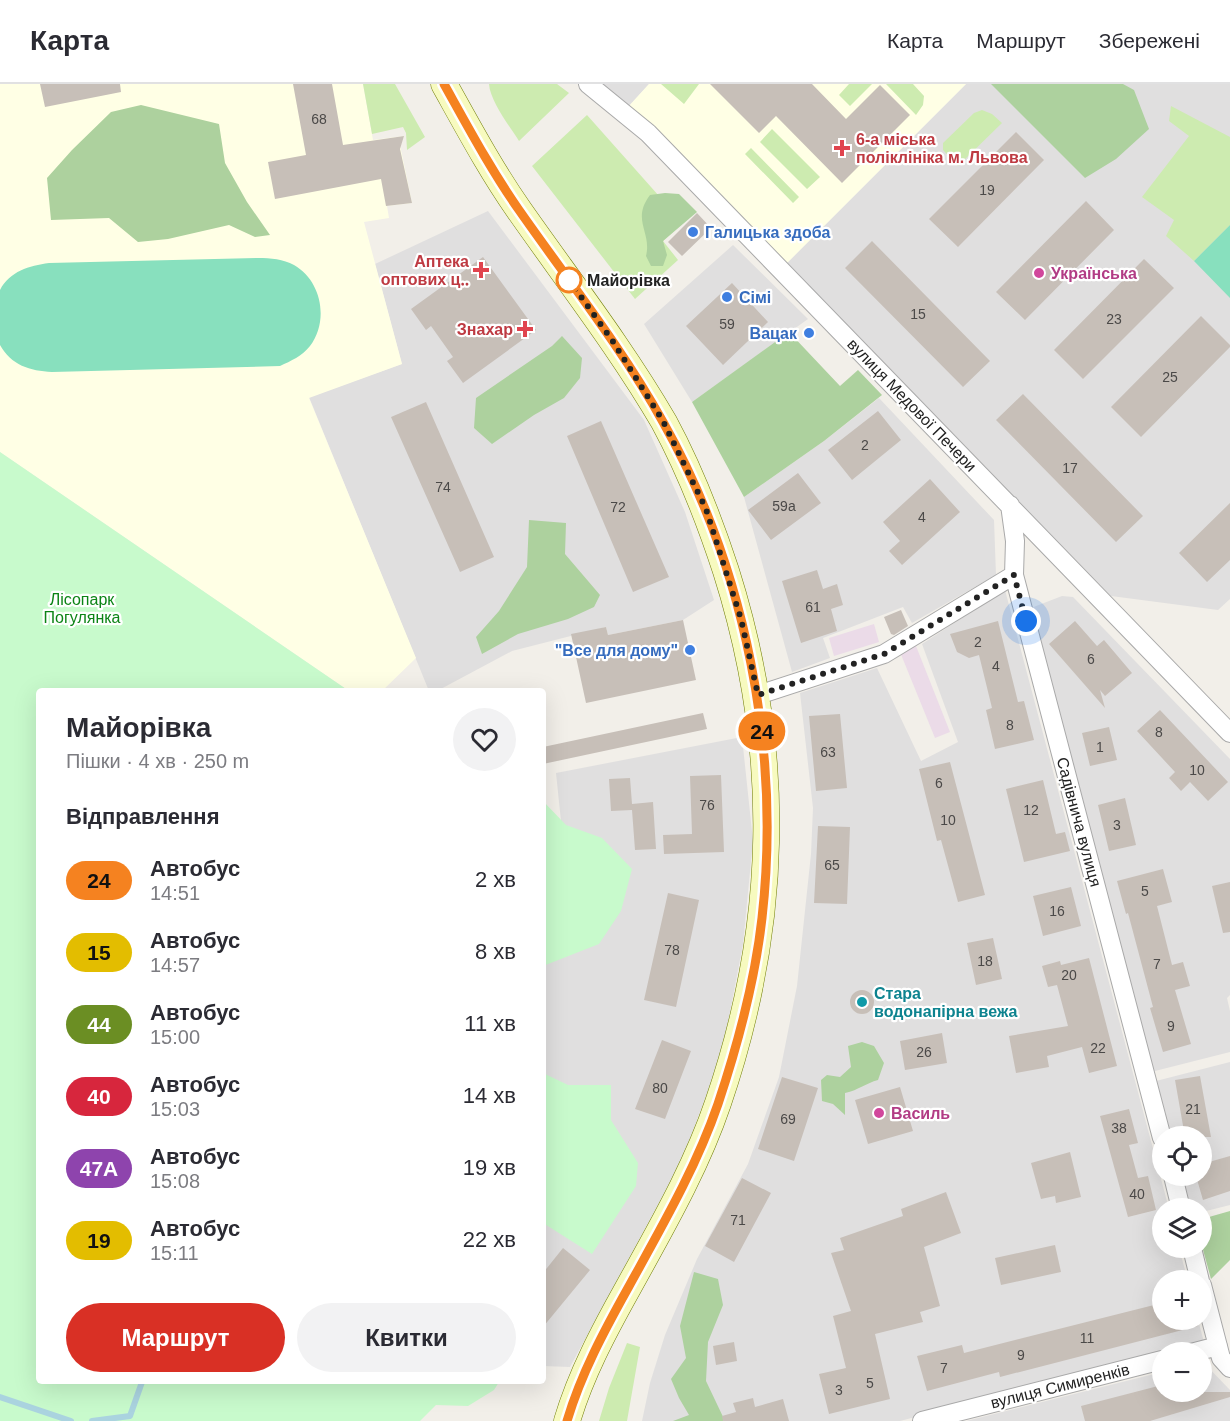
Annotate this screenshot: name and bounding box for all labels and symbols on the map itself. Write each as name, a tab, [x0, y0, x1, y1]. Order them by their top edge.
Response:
house number: 68	[311, 111, 327, 127]
place label: 6-а міська поліклініка м. Львова	[856, 131, 1028, 166]
marker: 6-а міська поліклініка м. Львова	[833, 139, 851, 157]
house number: 19	[979, 182, 995, 198]
place label: Галицька здоба	[705, 224, 831, 241]
marker: Галицька здоба	[686, 225, 700, 239]
place label: Аптека оптових ц‥	[381, 253, 469, 288]
marker: Аптека оптових ц‥	[474, 263, 488, 277]
place label: Українська	[1051, 265, 1137, 282]
marker: Українська	[1032, 266, 1046, 280]
marker: Майорівка	[556, 267, 582, 293]
place label: Майорівка	[587, 272, 670, 289]
place label: Сімі	[739, 289, 771, 306]
marker: Сімі	[720, 290, 734, 304]
house number: 15	[910, 306, 926, 322]
house number: 23	[1106, 311, 1122, 327]
house number: 59	[719, 316, 735, 332]
place label: Знахар	[457, 321, 513, 338]
marker: Знахар	[518, 322, 532, 336]
place label: Вацак	[750, 325, 798, 342]
marker: Вацак	[802, 326, 816, 340]
street label: вулиця Медової Печери	[844, 335, 980, 475]
house number: 25	[1162, 369, 1178, 385]
house number: 2	[861, 437, 869, 453]
house number: 17	[1062, 460, 1078, 476]
house number: 74	[435, 479, 451, 495]
house number: 59а	[772, 498, 796, 514]
house number: 72	[610, 499, 626, 515]
house number: 4	[918, 509, 926, 525]
park label: Лісопарк Погулянка	[44, 591, 121, 626]
house number: 61	[805, 599, 821, 615]
your location	[1011, 606, 1041, 636]
house number: 2	[974, 634, 982, 650]
place label: "Все для дому"	[555, 642, 678, 659]
marker: "Все для дому"	[683, 643, 697, 657]
house number: 6	[1087, 651, 1095, 667]
house number: 4	[992, 658, 1000, 674]
line badge: 24	[735, 712, 789, 750]
house number: 8	[1006, 717, 1014, 733]
house number: 8	[1155, 724, 1163, 740]
house number: 1	[1096, 739, 1104, 755]
house number: 63	[820, 744, 836, 760]
street label: Садівнича вулиця	[1054, 755, 1104, 889]
house number: 10	[1189, 762, 1205, 778]
house number: 6	[935, 775, 943, 791]
house number: 76	[699, 797, 715, 813]
house number: 12	[1023, 802, 1039, 818]
house number: 10	[940, 812, 956, 828]
house number: 3	[1113, 817, 1121, 833]
house number: 65	[824, 857, 840, 873]
house number: 5	[1141, 883, 1149, 899]
house number: 16	[1049, 903, 1065, 919]
house number: 78	[664, 942, 680, 958]
house number: 18	[977, 953, 993, 969]
house number: 7	[1153, 956, 1161, 972]
house number: 20	[1061, 967, 1077, 983]
place label: Стара водонапірна вежа	[874, 985, 1017, 1020]
marker: Стара водонапірна вежа	[855, 995, 869, 1009]
house number: 9	[1167, 1018, 1175, 1034]
house number: 22	[1090, 1040, 1106, 1056]
house number: 26	[916, 1044, 932, 1060]
house number: 80	[652, 1080, 668, 1096]
house number: 21	[1185, 1101, 1201, 1117]
place label: Василь	[891, 1105, 950, 1122]
marker: Василь	[872, 1106, 886, 1120]
house number: 69	[780, 1111, 796, 1127]
house number: 38	[1111, 1120, 1127, 1136]
house number: 40	[1129, 1186, 1145, 1202]
house number: 71	[730, 1212, 746, 1228]
house number: 11	[1080, 1330, 1094, 1346]
house number: 9	[1017, 1347, 1025, 1363]
house number: 7	[940, 1360, 948, 1376]
street label: вулиця Симиренків	[989, 1361, 1131, 1411]
house number: 5	[866, 1375, 874, 1391]
house number: 3	[835, 1382, 843, 1398]

